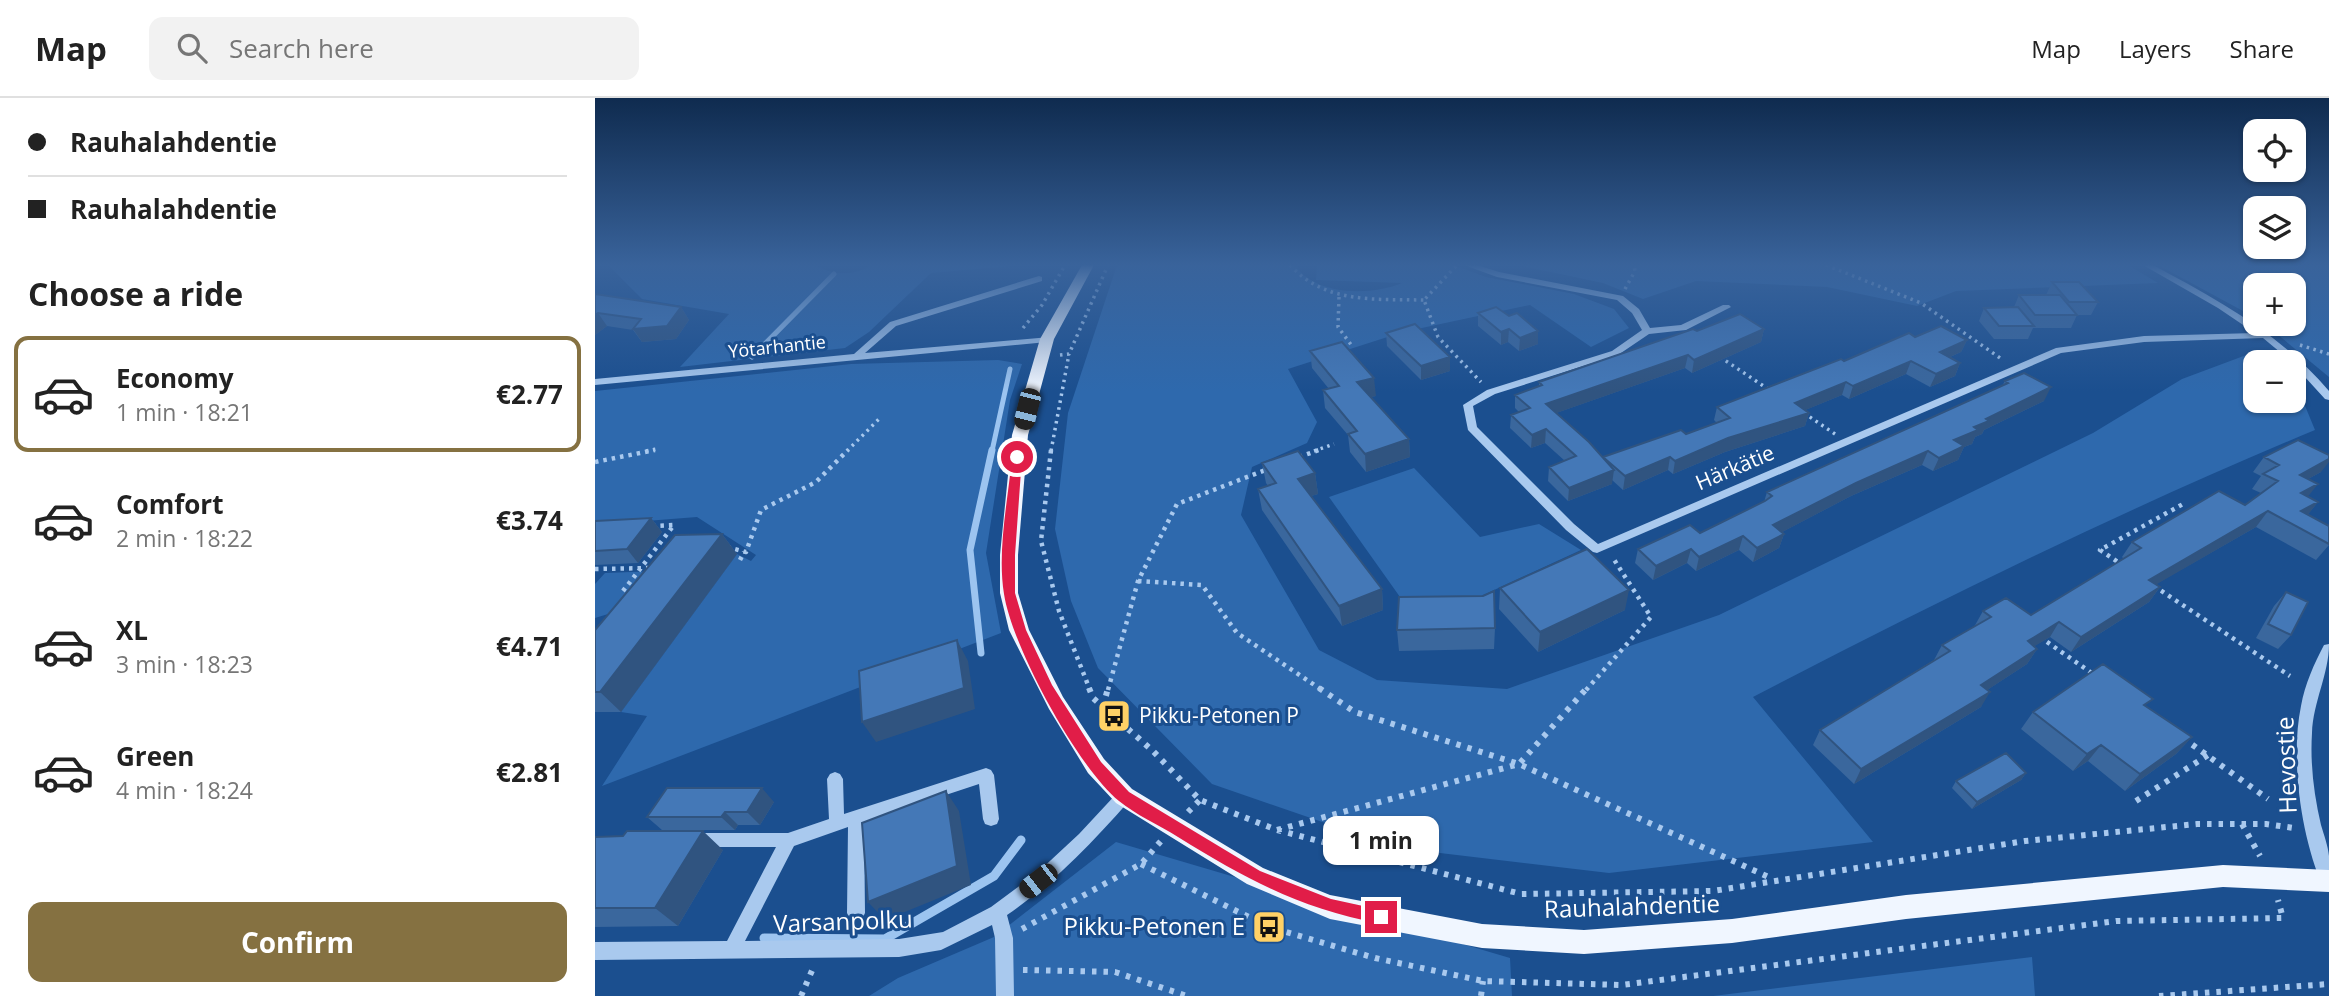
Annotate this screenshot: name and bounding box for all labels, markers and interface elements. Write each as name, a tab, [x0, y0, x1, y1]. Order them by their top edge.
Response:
search box	[149, 17, 639, 80]
text: Map	[35, 26, 107, 71]
icon: search	[173, 29, 211, 67]
text: Search here	[229, 30, 374, 66]
text: Map	[2031, 32, 2081, 65]
text: Layers	[2119, 32, 2192, 65]
text: Share	[2230, 32, 2294, 65]
map controls	[2243, 119, 2306, 413]
button: locate	[2243, 119, 2306, 182]
text: Rauhalahdentie	[70, 124, 277, 160]
text: Rauhalahdentie	[70, 191, 277, 227]
button: layers	[2243, 196, 2306, 259]
text: Choose a ride	[28, 272, 243, 315]
button: +	[2243, 273, 2306, 336]
street label: Yötarhantie	[727, 329, 827, 363]
button: −	[2243, 350, 2306, 413]
text: Economy	[116, 360, 234, 396]
icon: car	[32, 363, 95, 426]
text: €2.77	[496, 376, 563, 412]
car	[1012, 386, 1043, 432]
text: 1 min · 18:21	[116, 396, 253, 428]
street label: Härkätie	[1691, 438, 1778, 496]
route start	[1001, 441, 1033, 473]
text: Comfort	[116, 486, 223, 522]
icon: car	[32, 489, 95, 552]
text: €3.74	[496, 502, 563, 538]
text: 2 min · 18:22	[116, 522, 253, 554]
text: XL	[116, 612, 148, 648]
icon: car	[32, 615, 95, 678]
text: €4.71	[496, 628, 563, 664]
text: 3 min · 18:23	[116, 648, 253, 680]
bus stop icon: Pikku-Petonen P	[1095, 697, 1133, 735]
place label: Pikku-Petonen P	[1139, 701, 1299, 729]
street label: Hevostie	[2267, 716, 2304, 814]
text: Green	[116, 738, 194, 774]
icon: car	[32, 741, 95, 804]
text: €2.81	[496, 754, 563, 790]
text: 4 min · 18:24	[116, 774, 253, 806]
callout: 1 min	[1323, 816, 1439, 864]
text: 1 min	[1349, 824, 1413, 856]
car	[1015, 860, 1062, 902]
street label: Rauhalahdentie	[1543, 886, 1720, 925]
route end	[1365, 901, 1397, 933]
button: Confirm	[28, 902, 567, 982]
street label: Varsanpolku	[773, 902, 913, 939]
bus stop icon: Pikku-Petonen E	[1250, 908, 1288, 946]
place label: Pikku-Petonen E	[1063, 909, 1245, 942]

